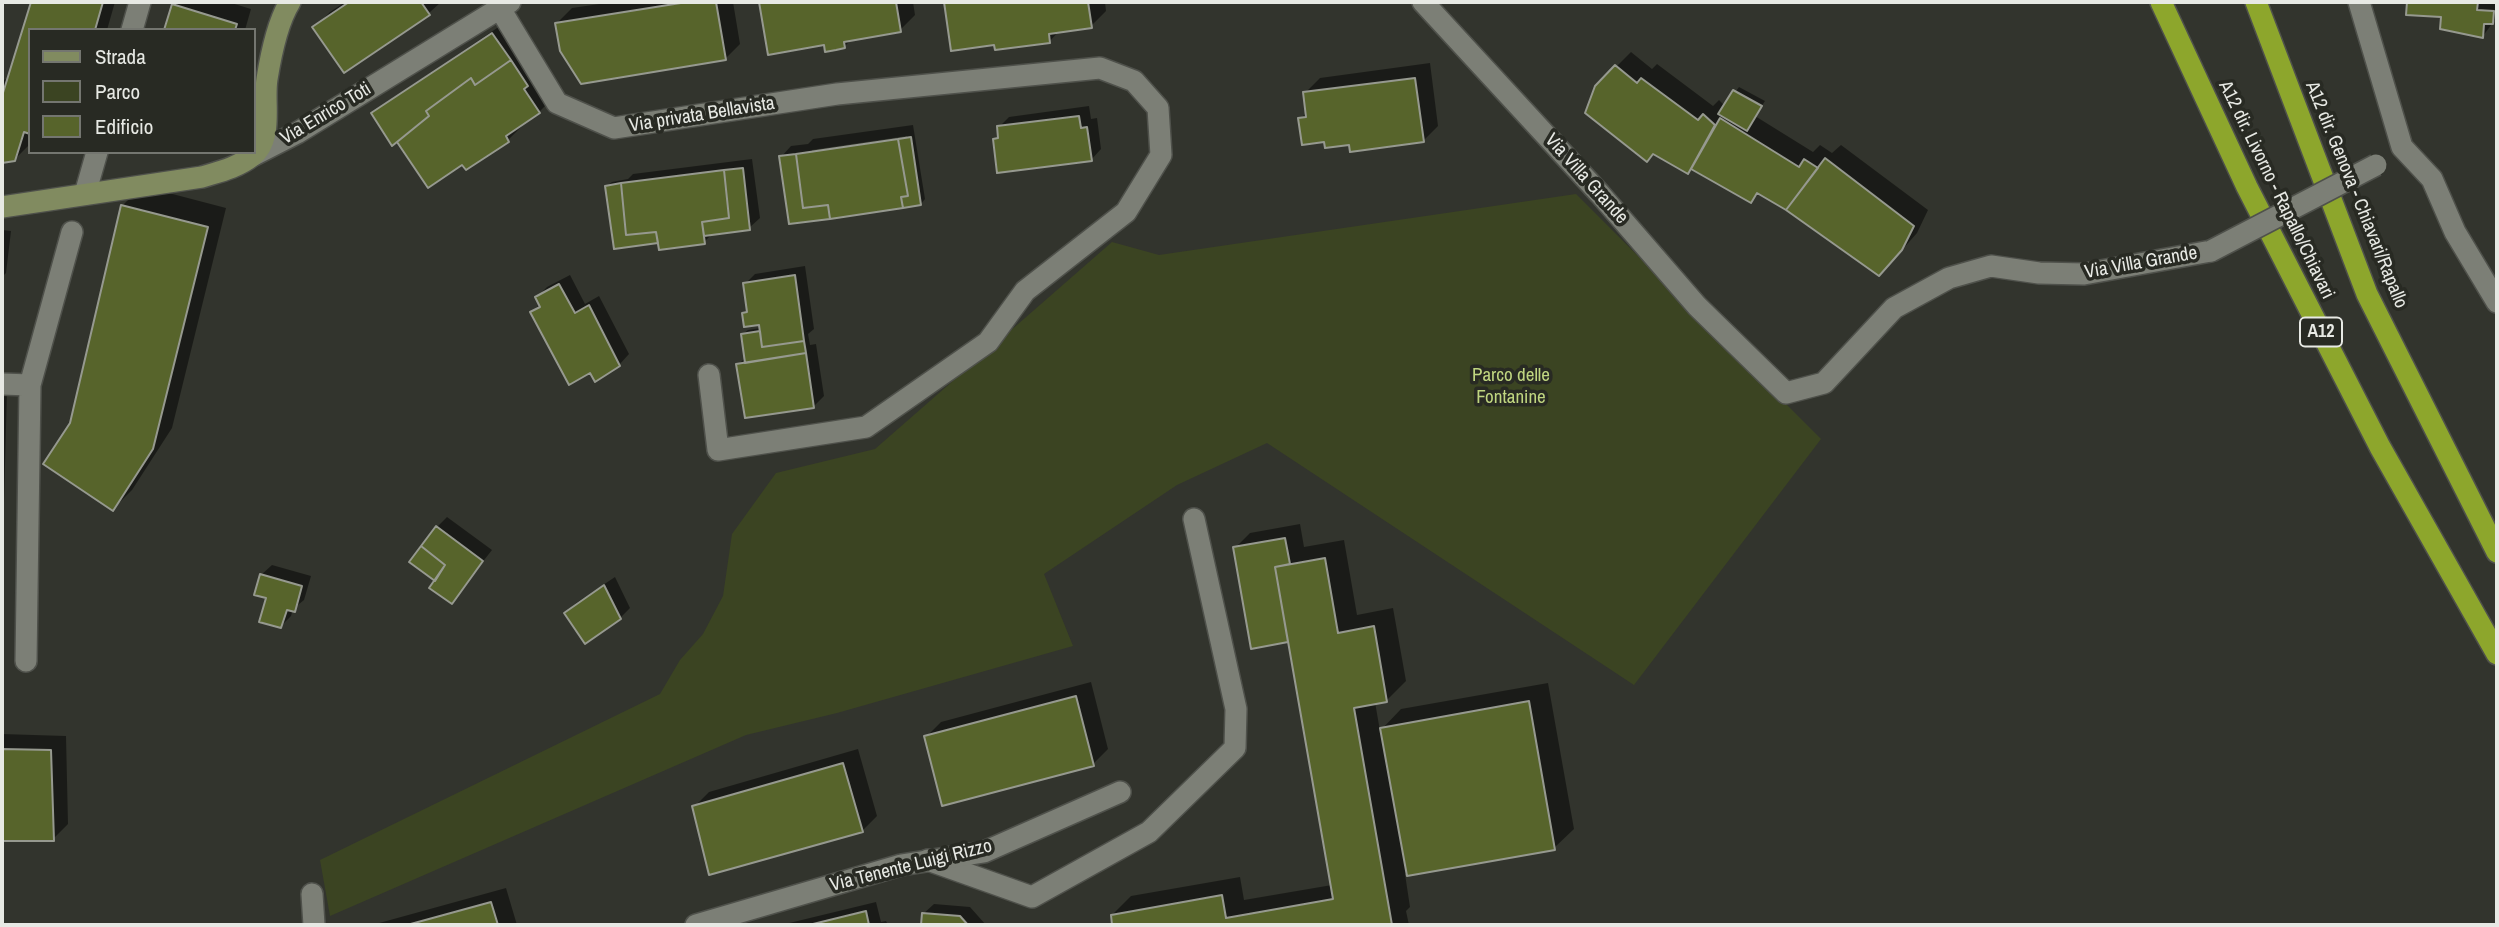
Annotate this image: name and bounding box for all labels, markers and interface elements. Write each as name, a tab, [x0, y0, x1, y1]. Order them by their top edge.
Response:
legend	[28, 28, 256, 154]
text: Strada	[95, 42, 146, 71]
text: Parco	[95, 77, 140, 106]
street label: A12 dir. Livorno - Rapallo/Chiavari	[2213, 77, 2339, 303]
street label: Via Enrico Toti	[276, 78, 376, 150]
street label: A12 dir. Genova - Chiavari/Rapallo	[2300, 78, 2412, 312]
street label: Via privata Bellavista	[628, 92, 776, 138]
text: Edificio	[95, 112, 153, 141]
street label: Via Villa Grande	[1539, 129, 1633, 229]
street label: Via Villa Grande	[2083, 242, 2199, 284]
road number: A12	[2300, 318, 2342, 346]
park label: Parco delle Fontanine	[1472, 365, 1550, 409]
street label: Via Tenente Luigi Rizzo	[828, 835, 994, 897]

